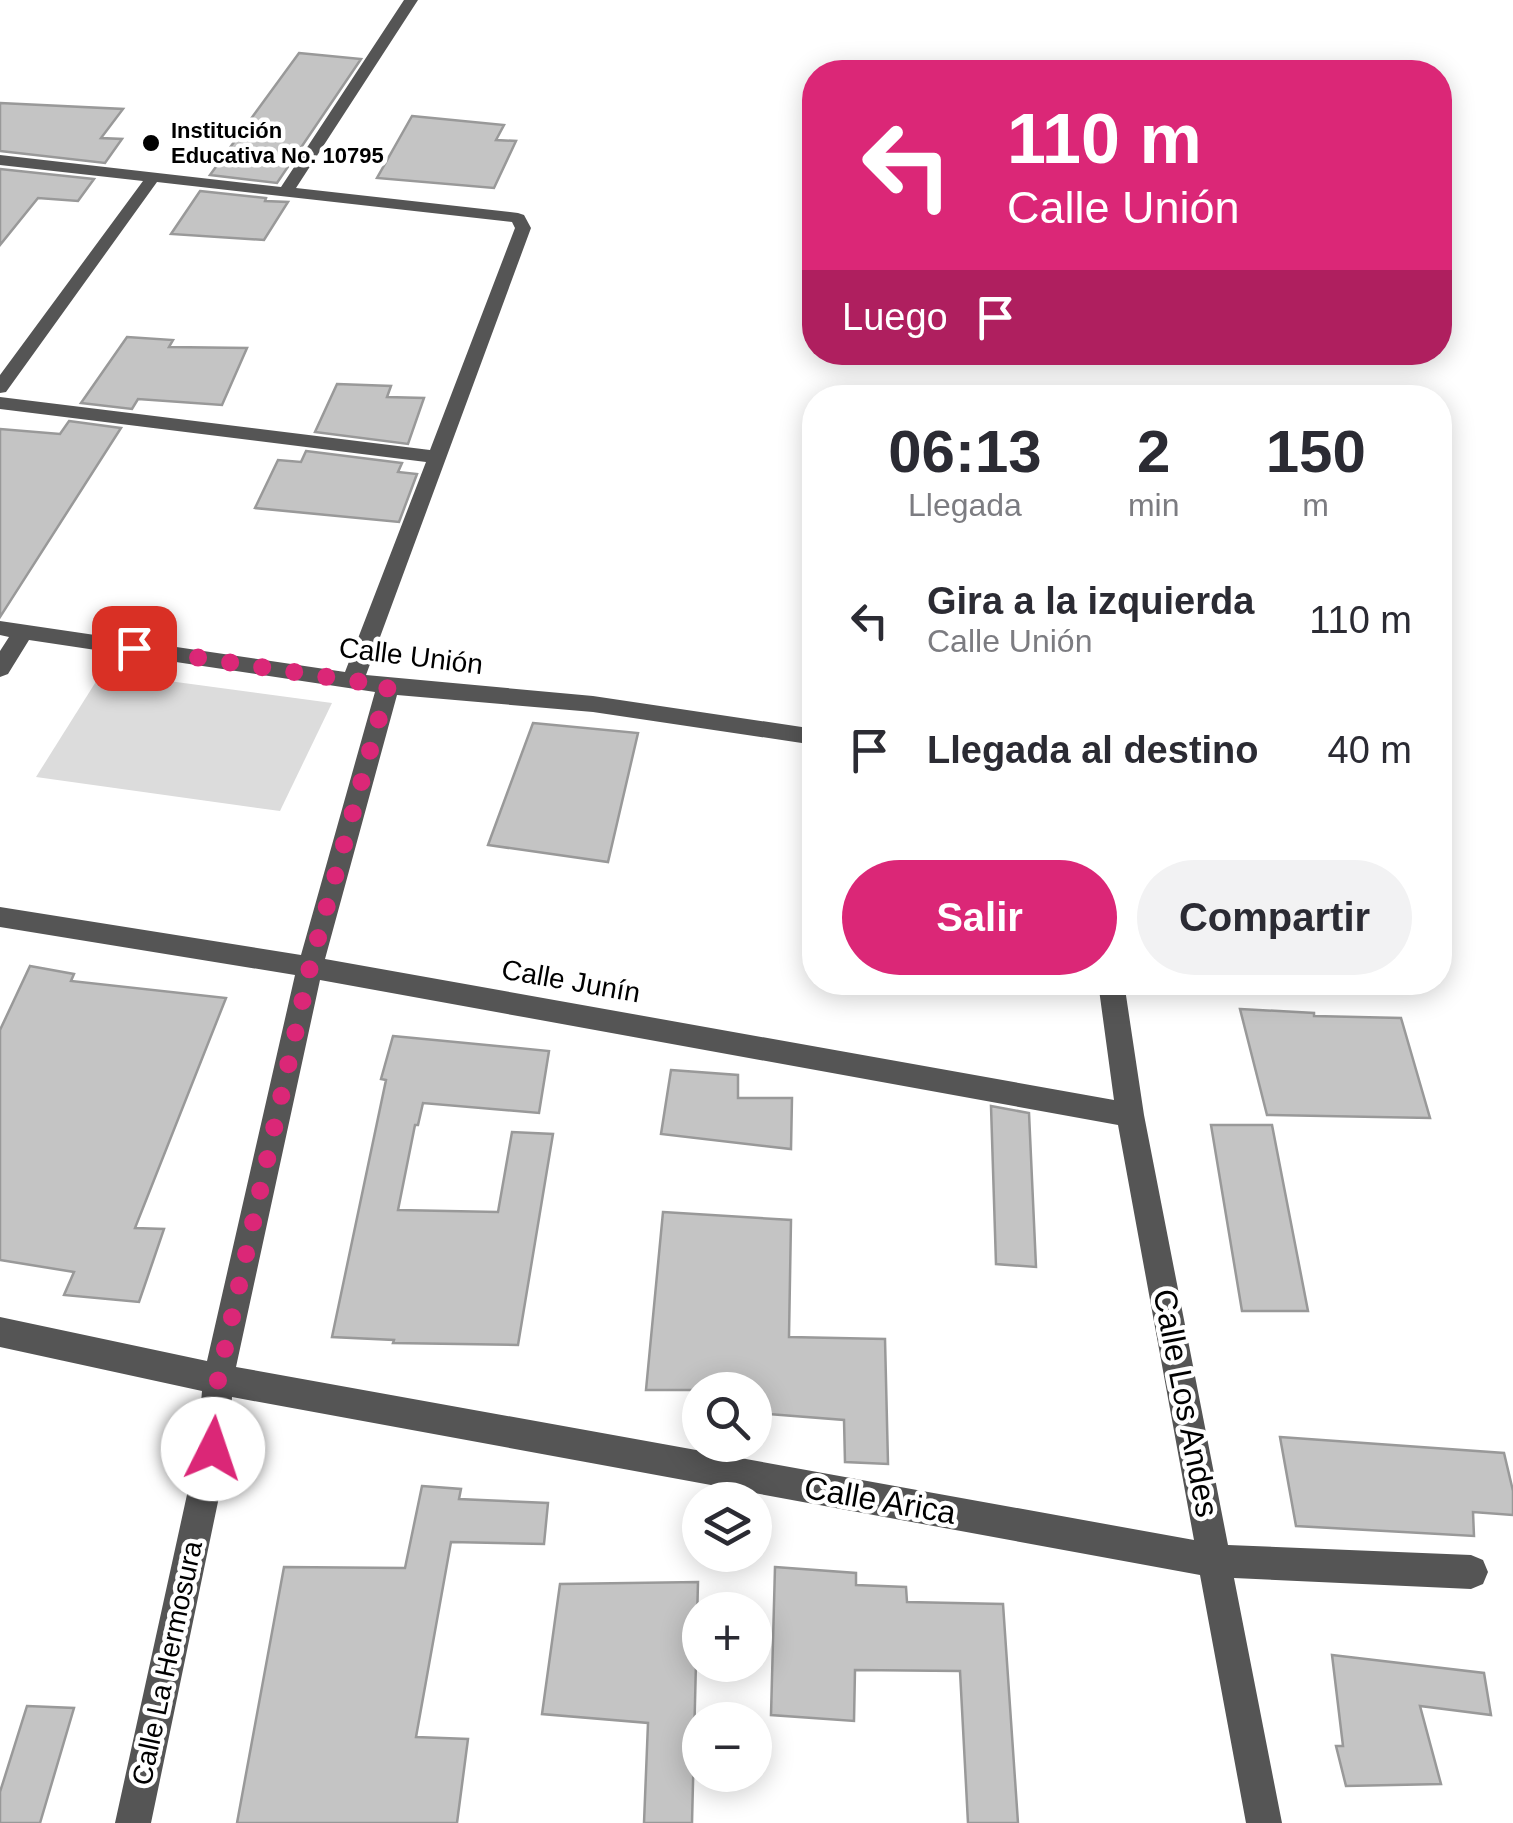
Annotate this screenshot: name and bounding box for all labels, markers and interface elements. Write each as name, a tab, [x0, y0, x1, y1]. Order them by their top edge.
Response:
icon: left	[842, 100, 972, 230]
text: 110 m	[1007, 100, 1202, 178]
place label: Institución Educativa No. 10795	[171, 118, 384, 168]
marker: Institución Educativa No. 10795	[140, 132, 162, 154]
text: Calle Unión	[1007, 182, 1240, 233]
icon: arrive	[968, 290, 1023, 345]
text: Luego	[842, 296, 948, 338]
text: 06:13	[888, 418, 1042, 485]
text: 2	[1137, 418, 1170, 485]
text: 150	[1266, 418, 1366, 485]
text: Llegada	[908, 487, 1022, 523]
text: min	[1128, 487, 1179, 523]
text: m	[1302, 487, 1329, 523]
text: Gira a la izquierda	[927, 580, 1254, 622]
icon: left	[842, 593, 897, 648]
text: 110 m	[1309, 599, 1412, 641]
pin	[92, 606, 177, 691]
icon: arrive	[107, 621, 162, 676]
text: Calle Unión	[927, 623, 1092, 659]
street label: Calle Unión	[337, 632, 485, 680]
icon: arrive	[842, 723, 897, 778]
text: Llegada al destino	[927, 729, 1259, 771]
text: 40 m	[1328, 729, 1412, 771]
button: Salir	[842, 860, 1117, 975]
button: Compartir	[1137, 860, 1412, 975]
street label: Calle Junín	[499, 954, 643, 1008]
street label: Calle Los Andes	[1146, 1286, 1226, 1520]
map controls	[682, 1372, 772, 1792]
button: search	[682, 1372, 772, 1462]
position arrow	[161, 1397, 265, 1501]
street label: Calle Arica	[802, 1469, 959, 1531]
button: layers	[682, 1482, 772, 1572]
street label: Calle La Hermosura	[126, 1538, 208, 1788]
button: +	[682, 1592, 772, 1682]
button: −	[682, 1702, 772, 1792]

